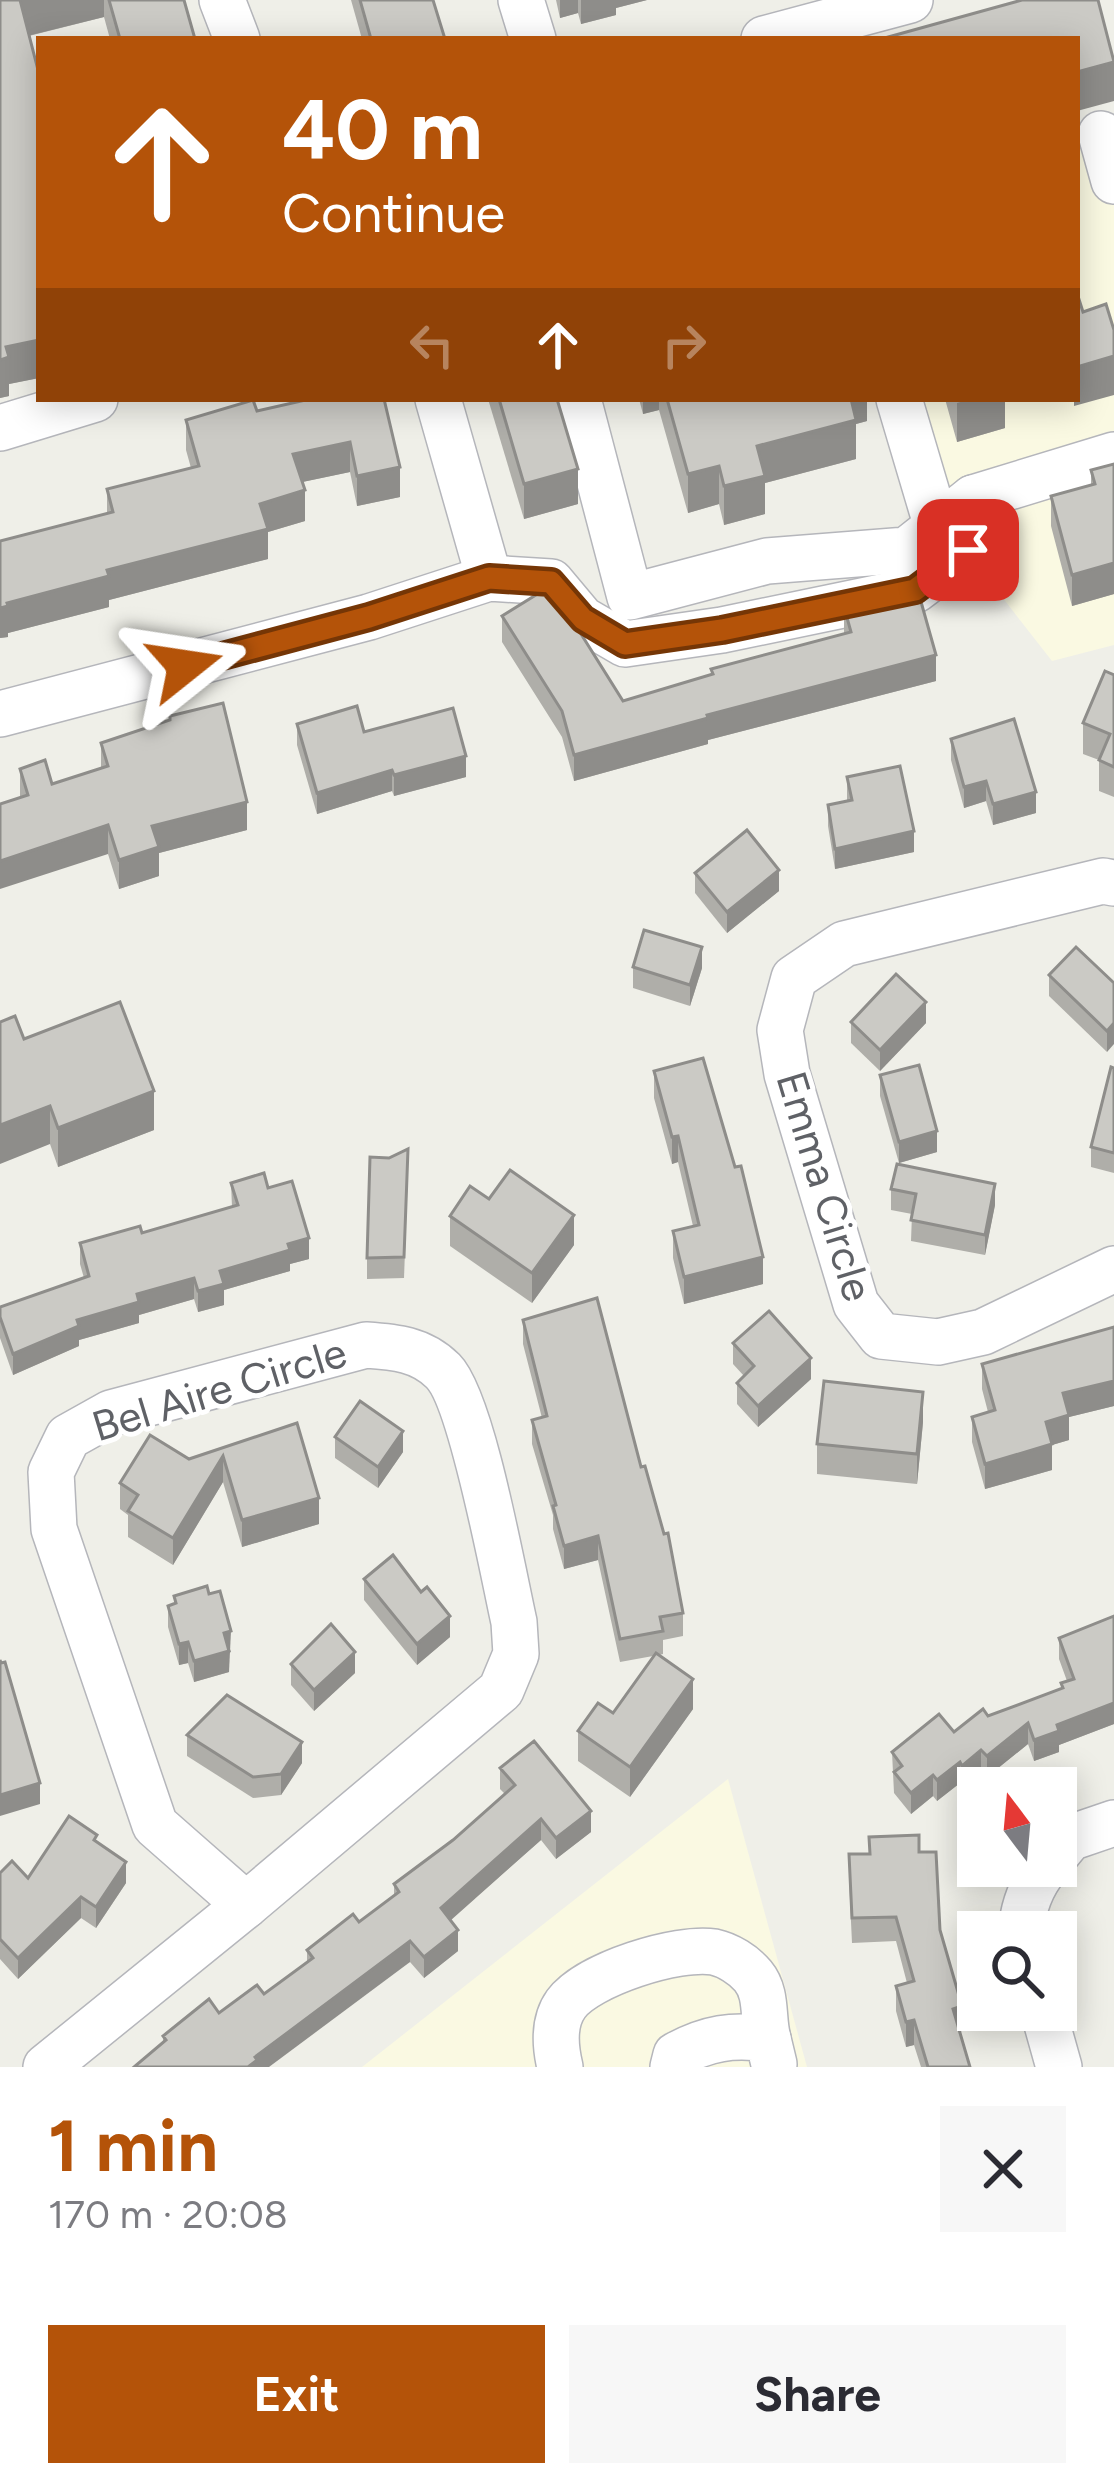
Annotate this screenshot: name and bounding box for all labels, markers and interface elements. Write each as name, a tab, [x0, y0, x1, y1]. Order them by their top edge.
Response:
text: 40 m	[282, 79, 483, 180]
icon: ahead	[84, 84, 240, 240]
text: Continue	[282, 181, 505, 246]
icon: left	[399, 312, 465, 378]
icon: ahead	[525, 312, 591, 378]
icon: right	[651, 312, 717, 378]
pin	[917, 499, 1019, 601]
icon: arrive	[935, 517, 1001, 583]
position arrow	[122, 603, 248, 729]
street label: Emma Circle	[765, 1065, 884, 1307]
street label: Bel Aire Circle	[86, 1327, 352, 1452]
north arrow	[957, 1767, 1077, 1887]
map controls	[957, 1767, 1077, 2031]
button: search	[957, 1911, 1077, 2031]
text: 1 min	[48, 2103, 218, 2189]
button: close	[940, 2106, 1066, 2232]
text: 170 m · 20:08	[48, 2191, 288, 2238]
button: Exit	[48, 2325, 545, 2463]
button: Share	[569, 2325, 1066, 2463]

